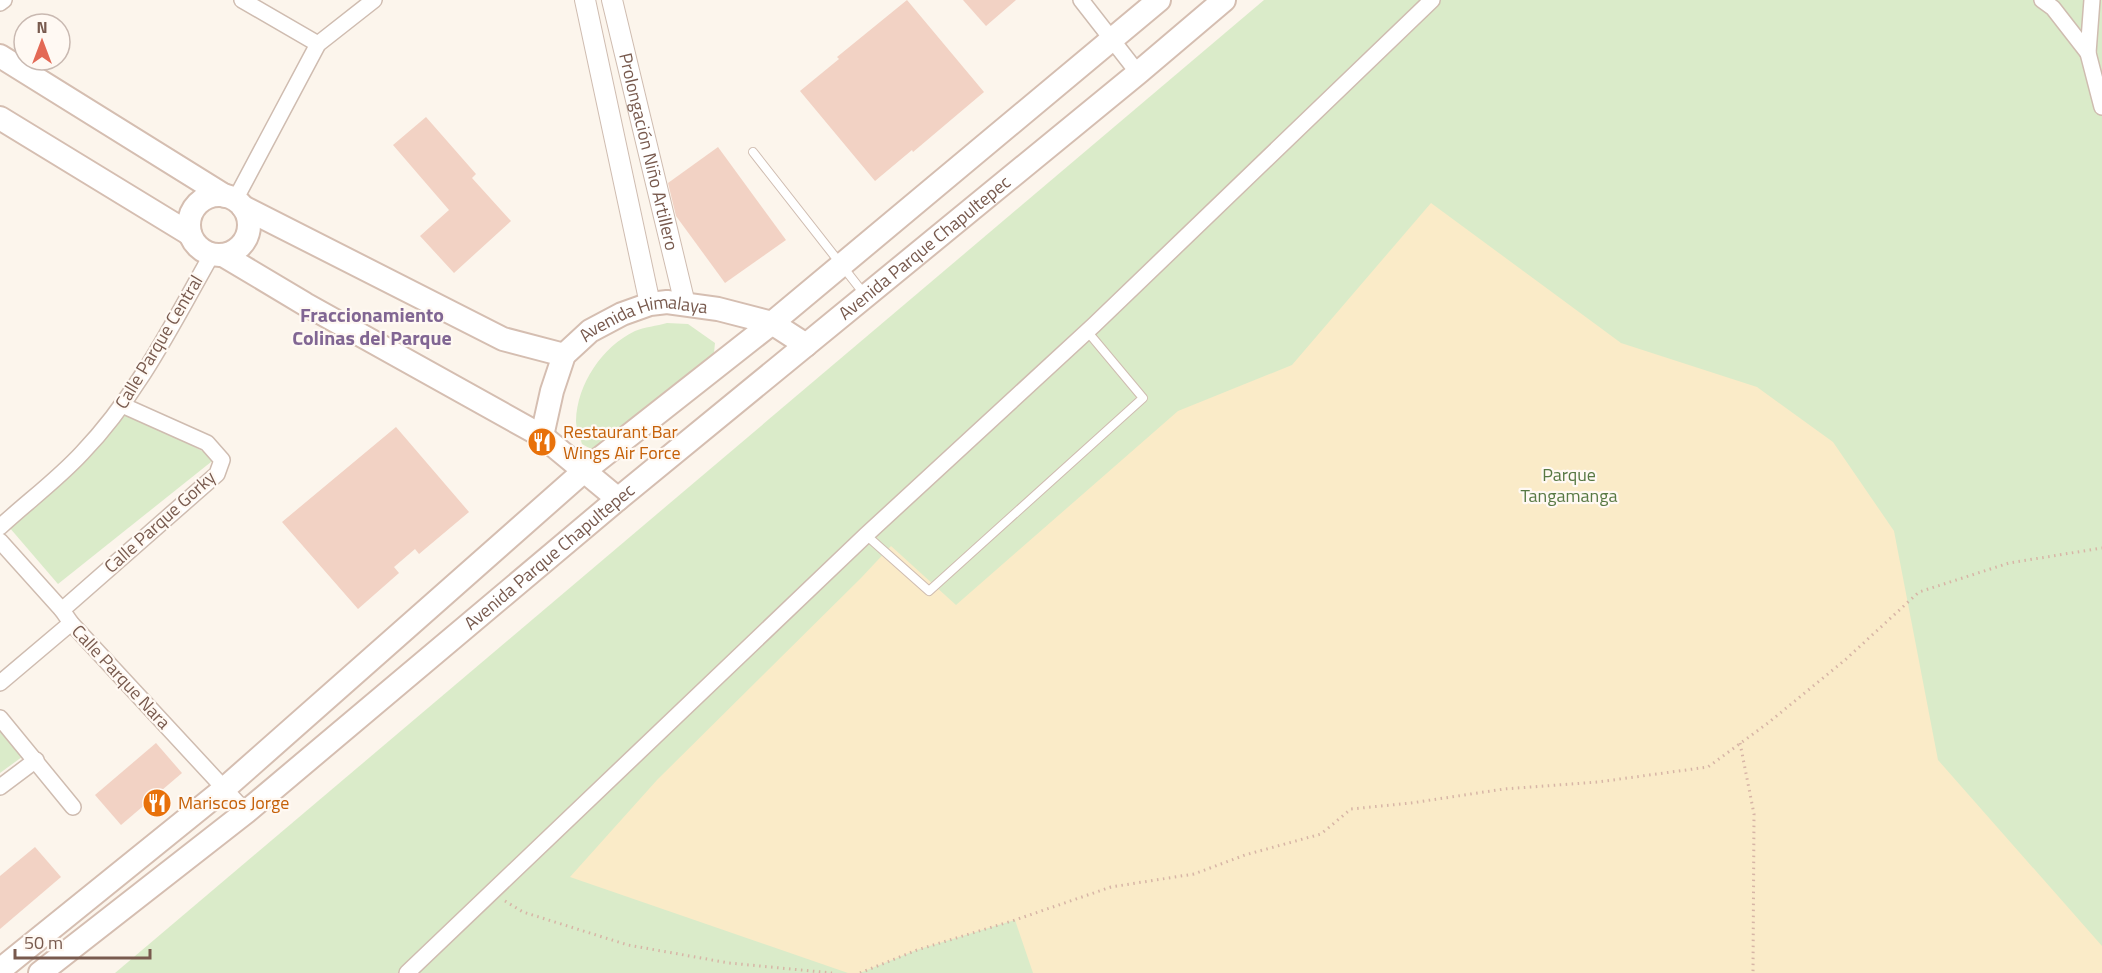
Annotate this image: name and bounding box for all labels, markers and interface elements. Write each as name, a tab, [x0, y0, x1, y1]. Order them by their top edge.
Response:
north arrow	[12, 12, 72, 72]
text: N	[36, 15, 48, 39]
street label: Prolongación Niño Artillero	[612, 50, 686, 253]
street label: Avenida Parque Chapultepec	[832, 169, 1016, 326]
street label: Calle Parque Central	[108, 270, 209, 414]
street label: Avenida Himalaya	[572, 288, 710, 348]
district label: Fraccionamiento Colinas del Parque	[292, 299, 452, 353]
place label: Restaurant Bar Wings Air Force	[563, 418, 681, 466]
restaurant icon: Restaurant Bar Wings Air Force	[526, 426, 558, 458]
park label: Parque Tangamanga	[1521, 461, 1617, 509]
street label: Calle Parque Gorky	[98, 464, 222, 579]
street label: Avenida Parque Chapultepec	[458, 477, 640, 636]
street label: Calle Parque Nara	[66, 618, 177, 735]
restaurant icon: Mariscos Jorge	[141, 787, 173, 819]
place label: Mariscos Jorge	[178, 789, 289, 816]
scale bar	[15, 922, 150, 960]
text: 50 m	[24, 929, 63, 956]

